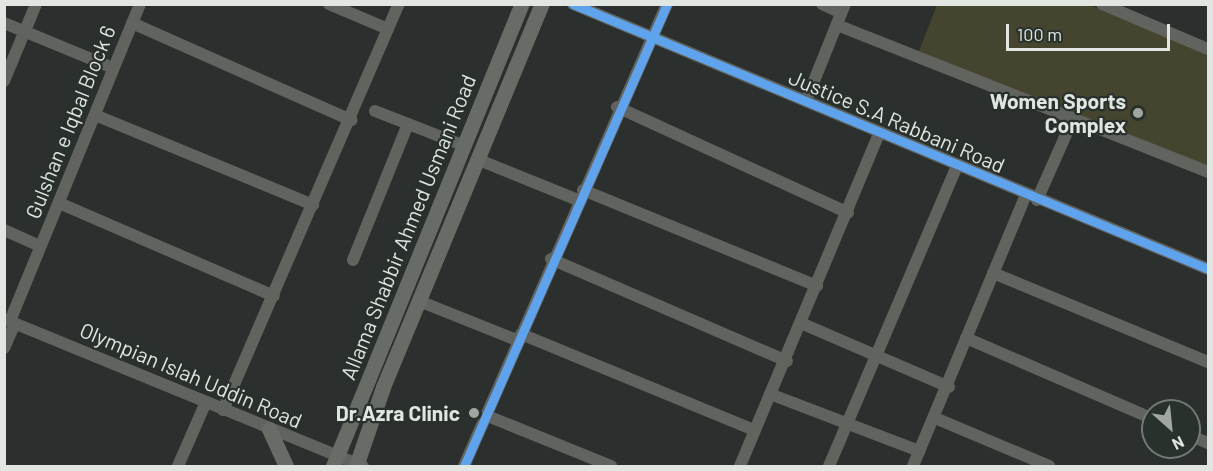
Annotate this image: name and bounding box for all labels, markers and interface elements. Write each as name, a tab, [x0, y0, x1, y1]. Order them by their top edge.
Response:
scale bar	[1009, 12, 1172, 50]
street label: Gulshan e Iqbal Block 6	[20, 22, 120, 222]
text: 100 m	[1017, 23, 1062, 45]
street label: Justice S.A Rabbani Road	[785, 64, 1009, 178]
street label: Allama Shabbir Ahmed Usmani Road	[335, 71, 481, 383]
place label: Women Sports Complex	[990, 88, 1126, 138]
marker: Women Sports Complex	[1131, 106, 1145, 120]
street label: Olympian Islah Uddin Road	[76, 317, 306, 433]
north arrow	[1141, 399, 1201, 459]
place label: Dr.Azra Clinic	[336, 400, 460, 426]
marker: Dr.Azra Clinic	[465, 404, 483, 422]
text: N	[1169, 433, 1188, 455]

